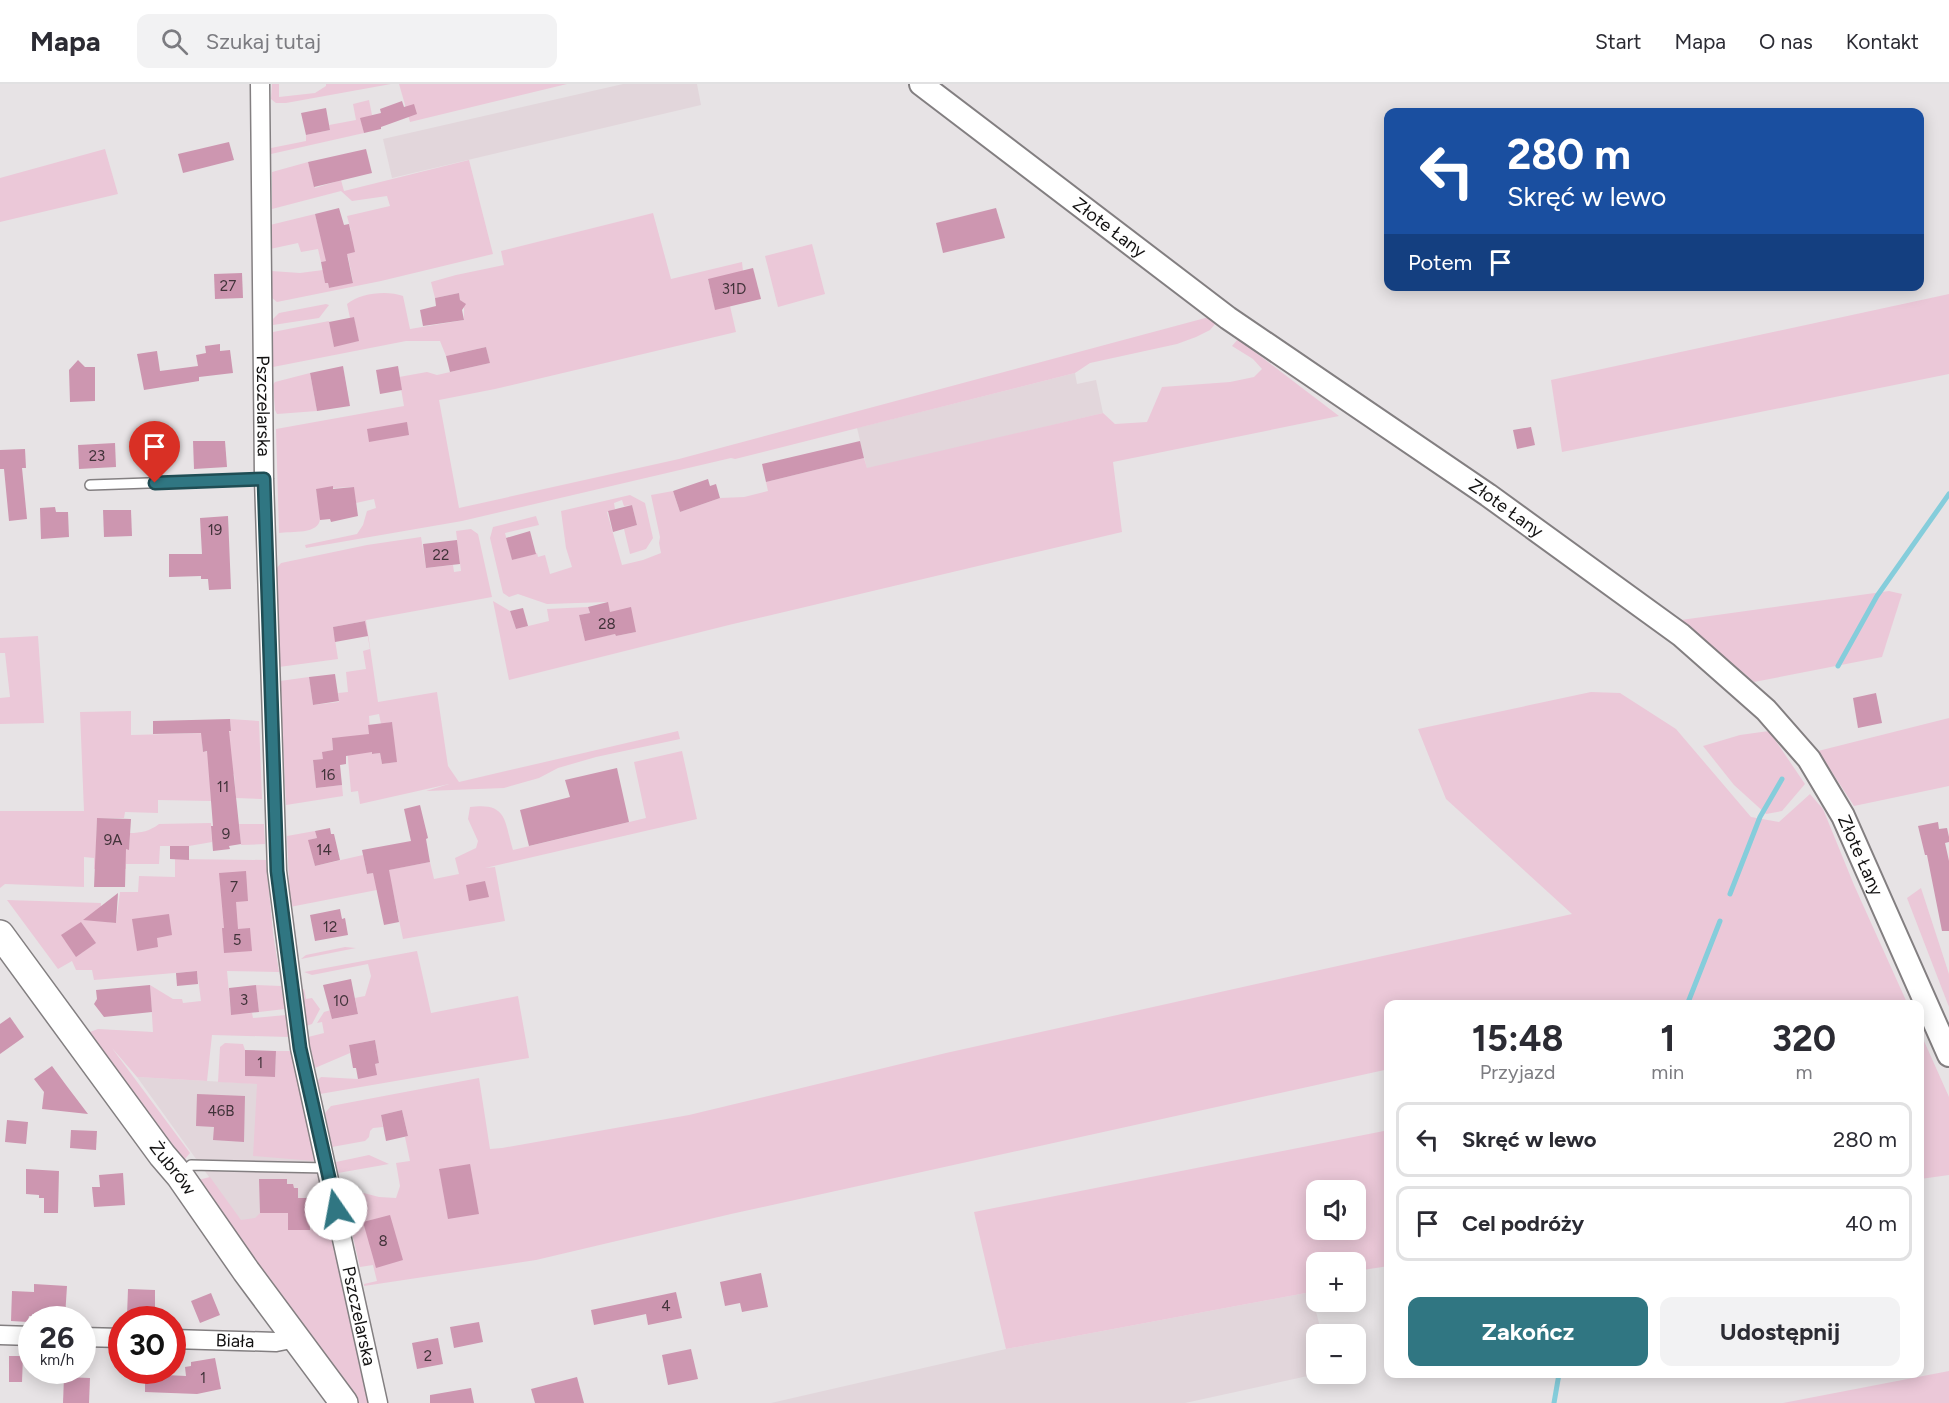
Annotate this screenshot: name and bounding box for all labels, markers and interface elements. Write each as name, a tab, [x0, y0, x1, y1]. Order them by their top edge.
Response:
search box	[137, 14, 557, 68]
text: Mapa	[30, 24, 101, 58]
icon: search	[158, 25, 191, 58]
text: Szukaj tutaj	[206, 28, 321, 55]
text: Start	[1595, 29, 1641, 54]
text: Mapa	[1674, 29, 1726, 54]
text: O nas	[1759, 29, 1813, 54]
text: Kontakt	[1846, 29, 1919, 54]
text: 280 m	[1507, 129, 1631, 180]
icon: left	[1408, 132, 1486, 210]
text: Skręć w lewo	[1507, 180, 1667, 213]
street label: Złote Łany	[1069, 193, 1151, 263]
icon: arrive	[1484, 246, 1517, 279]
text: Potem	[1408, 249, 1472, 276]
house number: 27	[220, 277, 236, 295]
house number: 31D	[722, 280, 746, 298]
street label: Pszczelarska	[252, 355, 275, 457]
pin	[129, 421, 180, 483]
icon: arrive	[138, 430, 171, 463]
house number: 23	[89, 447, 105, 465]
street label: Złote Łany	[1465, 474, 1548, 543]
house number: 19	[208, 521, 222, 539]
house number: 22	[433, 546, 449, 564]
house number: 28	[598, 615, 616, 633]
house number: 16	[321, 766, 336, 784]
house number: 11	[217, 778, 229, 796]
street label: Złote Łany	[1833, 812, 1888, 900]
house number: 9	[222, 825, 230, 843]
house number: 9A	[104, 831, 122, 849]
house number: 14	[316, 841, 332, 859]
house number: 7	[230, 878, 238, 896]
house number: 12	[323, 918, 337, 936]
house number: 5	[233, 931, 241, 949]
house number: 3	[240, 991, 248, 1009]
house number: 10	[333, 992, 349, 1010]
text: 15:48	[1472, 1017, 1564, 1060]
text: 1	[1660, 1017, 1675, 1060]
text: 320	[1772, 1017, 1836, 1060]
house number: 1	[257, 1054, 263, 1072]
text: Przyjazd	[1480, 1060, 1556, 1084]
text: min	[1651, 1060, 1684, 1084]
text: m	[1796, 1060, 1813, 1084]
house number: 46B	[208, 1102, 234, 1120]
icon: left	[1411, 1123, 1444, 1156]
text: Skręć w lewo	[1462, 1126, 1597, 1153]
text: 280 m	[1833, 1126, 1897, 1153]
street label: Żubrów	[145, 1137, 201, 1199]
position arrow	[304, 1177, 368, 1241]
map controls	[1306, 1180, 1366, 1384]
button: sound	[1306, 1180, 1366, 1240]
icon: arrive	[1411, 1207, 1444, 1240]
text: Cel podróży	[1462, 1210, 1584, 1237]
text: 40 m	[1845, 1210, 1897, 1237]
house number: 8	[378, 1232, 388, 1250]
button: +	[1306, 1252, 1366, 1312]
street label: Pszczelarska	[337, 1264, 380, 1368]
house number: 4	[661, 1297, 671, 1315]
button: Zakończ	[1408, 1297, 1648, 1366]
button: Udostępnij	[1660, 1297, 1900, 1366]
speed limit sign: 30	[108, 1306, 186, 1384]
text: 26	[40, 1319, 74, 1356]
button: −	[1306, 1324, 1366, 1384]
street label: Biała	[215, 1329, 255, 1352]
house number: 2	[424, 1347, 432, 1365]
text: km/h	[40, 1351, 74, 1369]
house number: 1	[200, 1369, 206, 1387]

